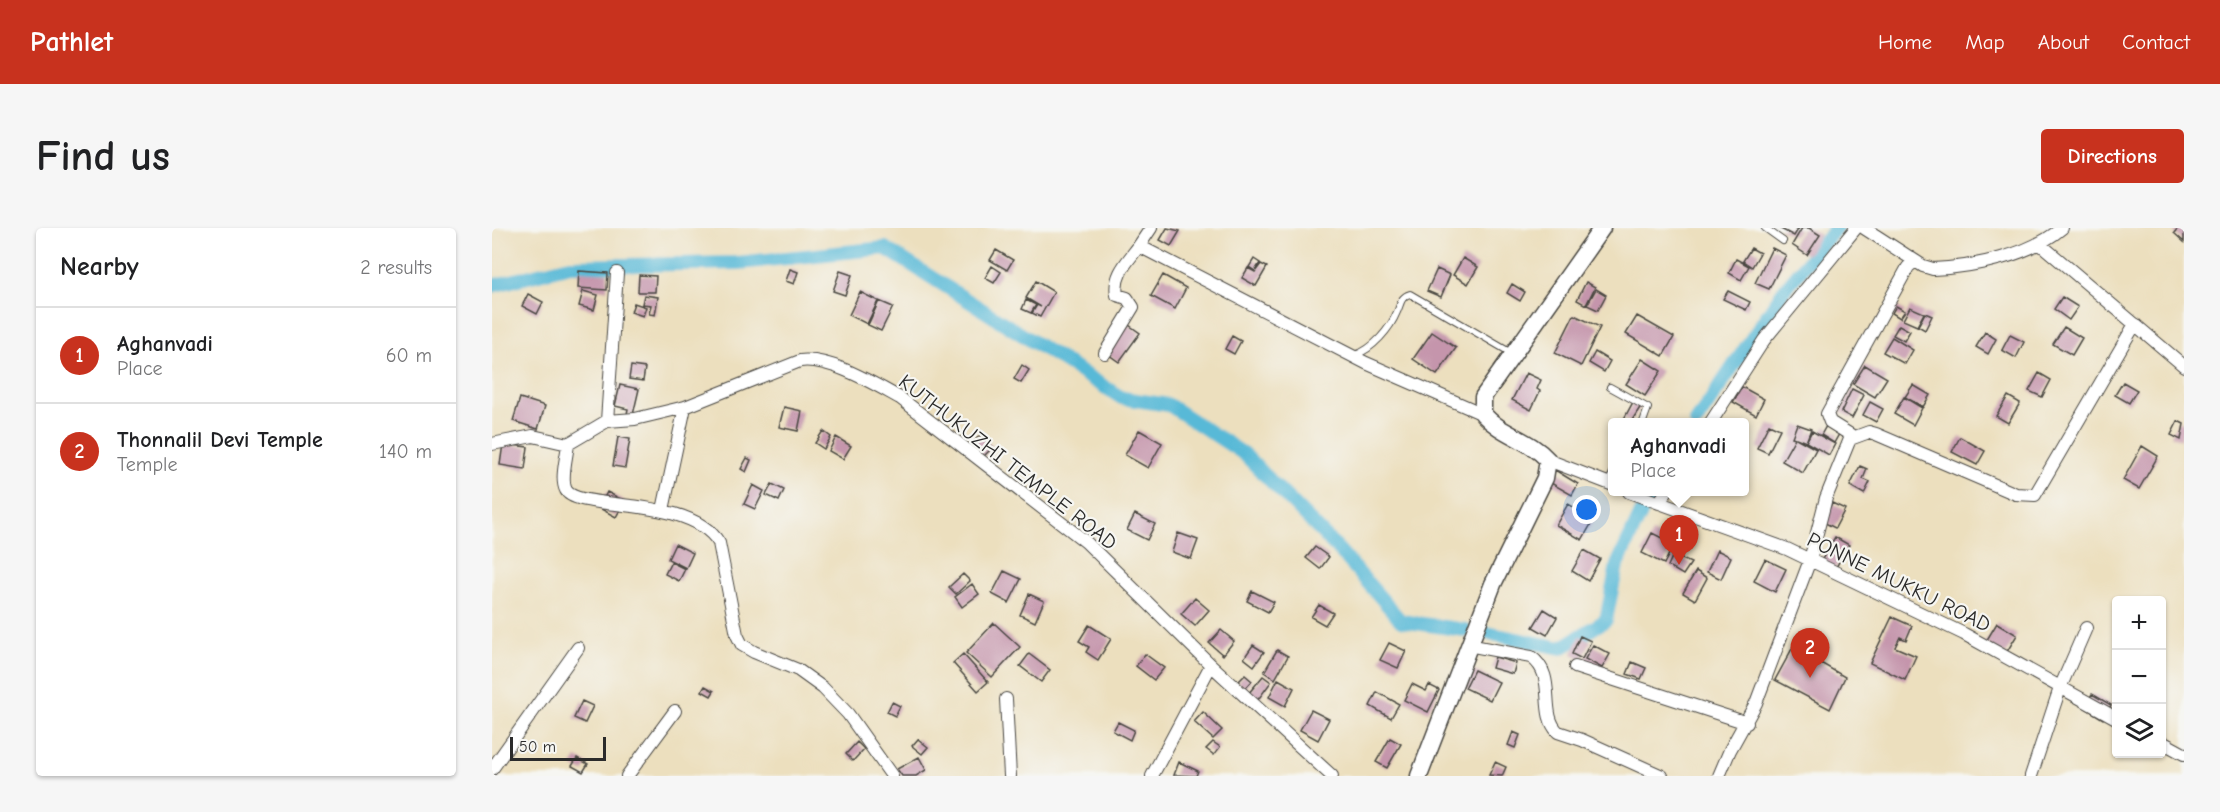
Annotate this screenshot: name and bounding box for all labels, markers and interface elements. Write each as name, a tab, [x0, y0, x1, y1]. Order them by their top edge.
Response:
text: Pathlet	[30, 26, 113, 58]
text: Home	[1878, 30, 1932, 54]
text: Map	[1965, 30, 2005, 54]
text: About	[2038, 30, 2089, 54]
text: Contact	[2122, 30, 2190, 54]
button: Directions	[2041, 129, 2184, 183]
text: Find us	[36, 132, 170, 181]
text: Nearby	[60, 252, 139, 282]
text: 2 results	[360, 256, 432, 279]
text: Aghanvadi	[117, 331, 213, 357]
text: 1	[76, 344, 83, 367]
text: 60 m	[386, 344, 432, 367]
text: Place	[117, 357, 163, 380]
street label: KUTHUKUZHI TEMPLE ROAD	[894, 369, 1122, 555]
popup	[1608, 418, 1749, 496]
text: Thonnalil Devi Temple	[117, 427, 323, 453]
text: Aghanvadi	[1631, 433, 1726, 459]
text: 2	[75, 440, 84, 463]
text: 140 m	[379, 440, 432, 463]
text: Temple	[117, 453, 177, 476]
text: Place	[1631, 459, 1676, 482]
your location	[1572, 495, 1601, 524]
pin: 1	[1660, 516, 1698, 565]
street label: PONNE MUKKU ROAD	[1803, 527, 1995, 637]
map controls	[2112, 596, 2166, 758]
button: +	[2112, 596, 2166, 650]
pin: 2	[1790, 628, 1830, 678]
button: −	[2112, 650, 2166, 704]
button: layers	[2112, 704, 2166, 758]
scale bar	[510, 734, 606, 762]
text: 50 m	[519, 738, 556, 756]

